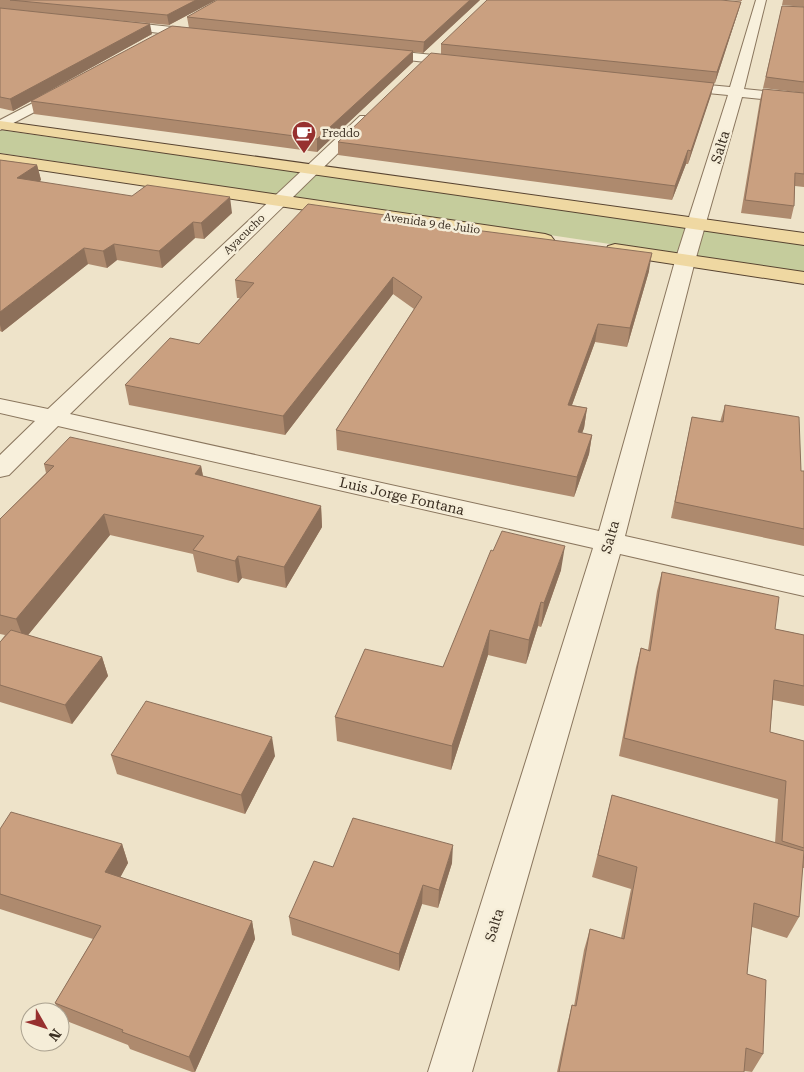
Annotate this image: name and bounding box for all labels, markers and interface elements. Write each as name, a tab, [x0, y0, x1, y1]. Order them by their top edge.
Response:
cafe icon: Freddo	[291, 120, 317, 154]
place label: Freddo	[322, 127, 360, 140]
street label: Salta	[707, 128, 733, 165]
street label: Avenida 9 de Julio	[383, 210, 481, 237]
street label: Ayacucho	[221, 211, 268, 257]
street label: Luis Jorge Fontana	[338, 474, 466, 518]
street label: Salta	[598, 518, 622, 555]
street label: Salta	[481, 906, 507, 943]
north arrow	[20, 1002, 70, 1052]
text: N	[45, 1026, 65, 1045]

